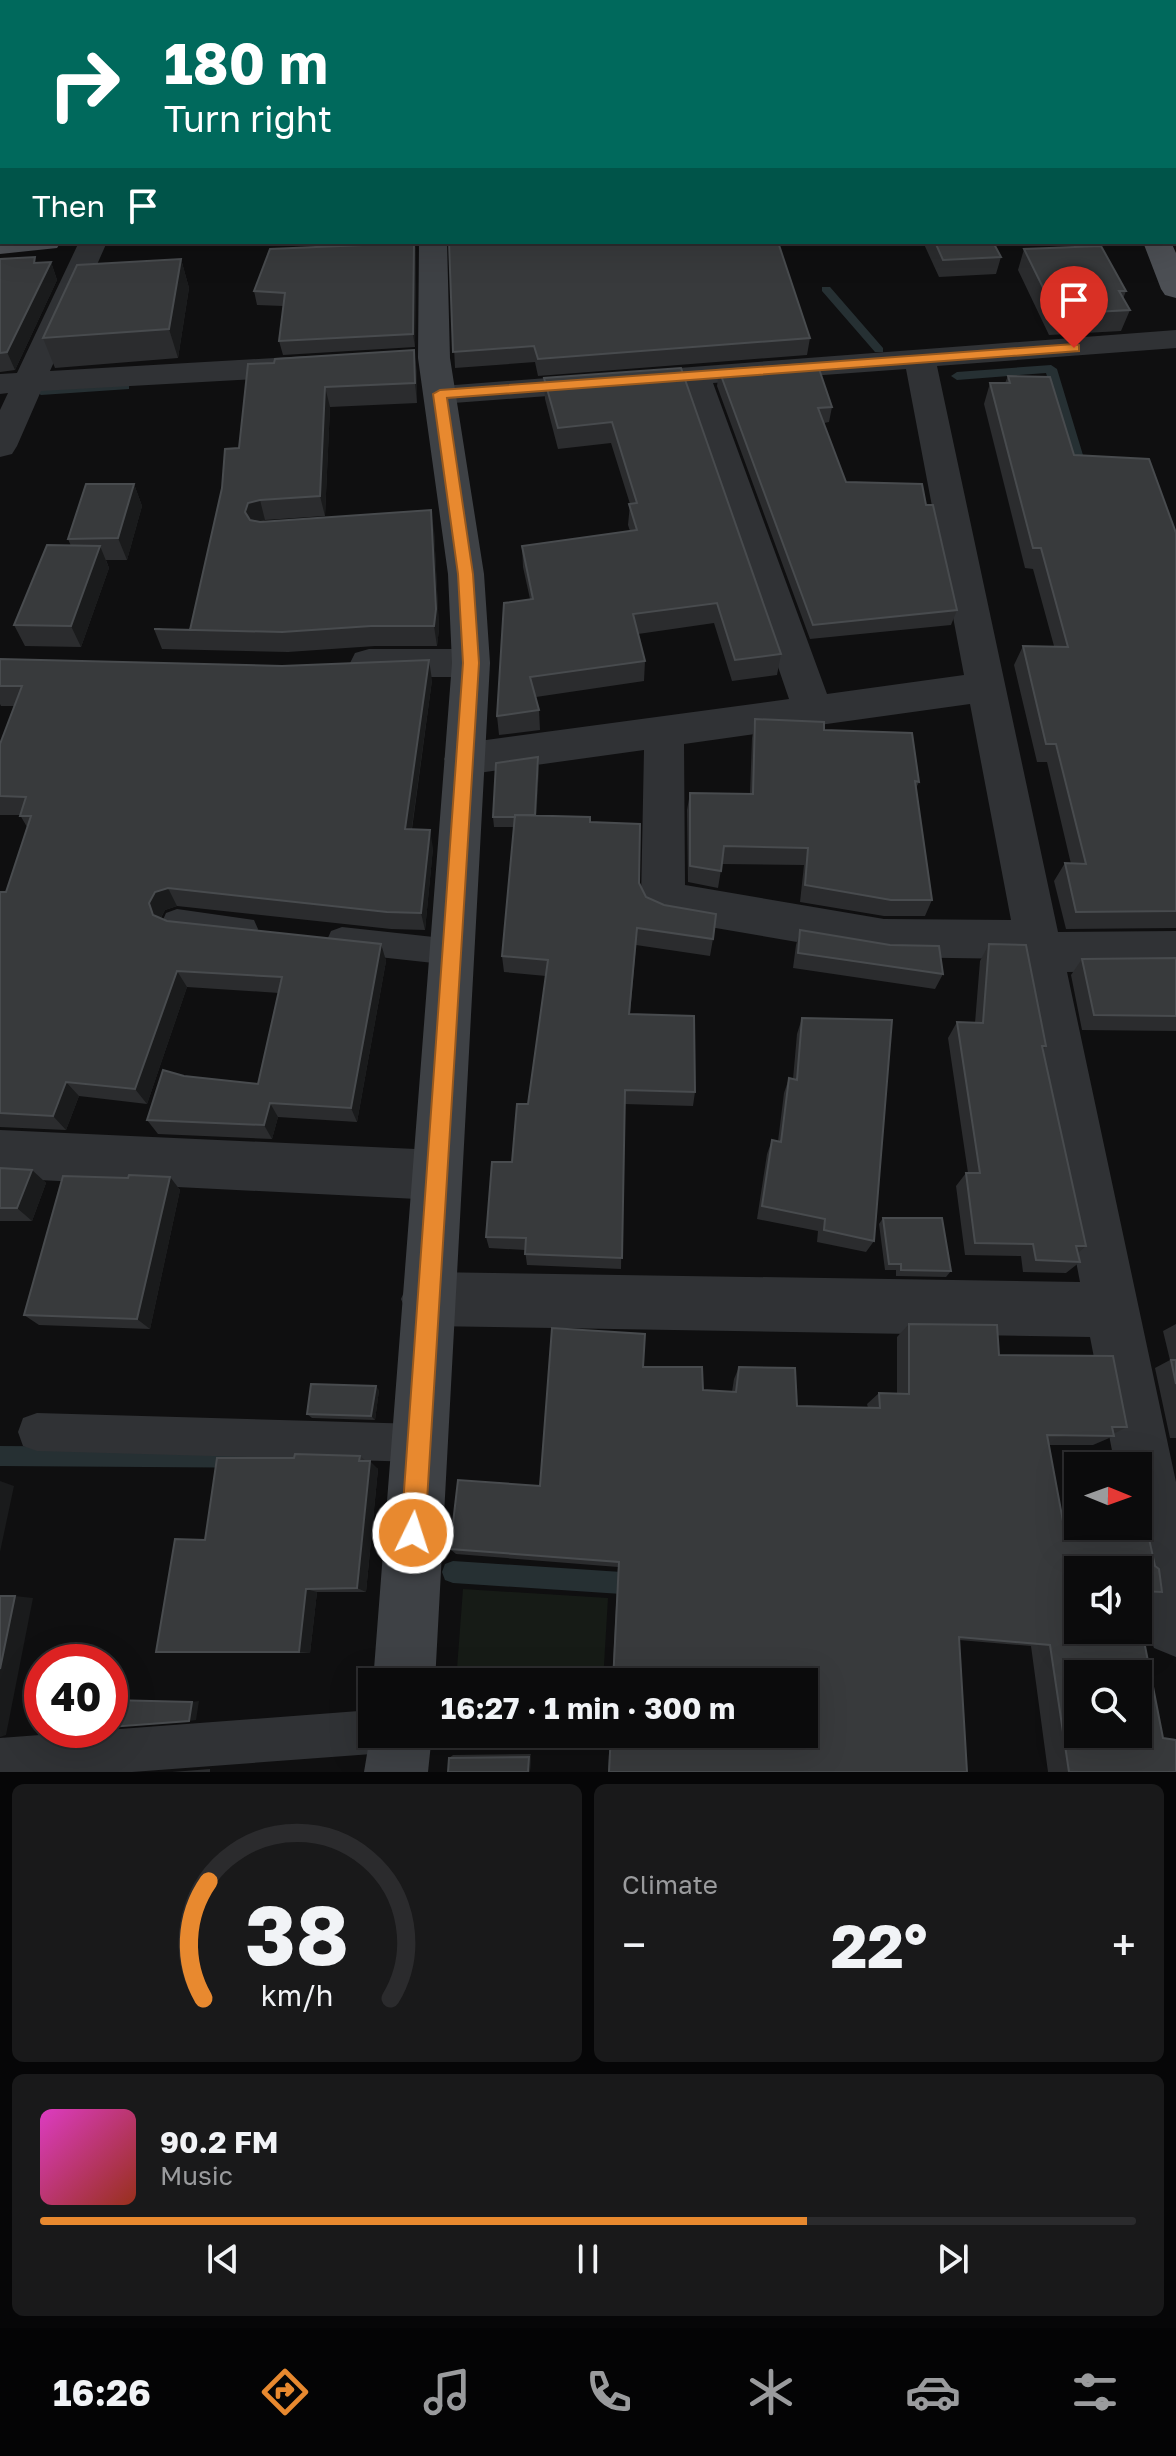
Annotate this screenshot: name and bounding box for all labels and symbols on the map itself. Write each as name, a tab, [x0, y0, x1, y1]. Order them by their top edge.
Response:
pin	[1040, 266, 1108, 348]
north arrow	[1064, 1452, 1152, 1540]
position arrow	[371, 1491, 455, 1575]
speed limit sign: 40	[24, 1644, 128, 1748]

